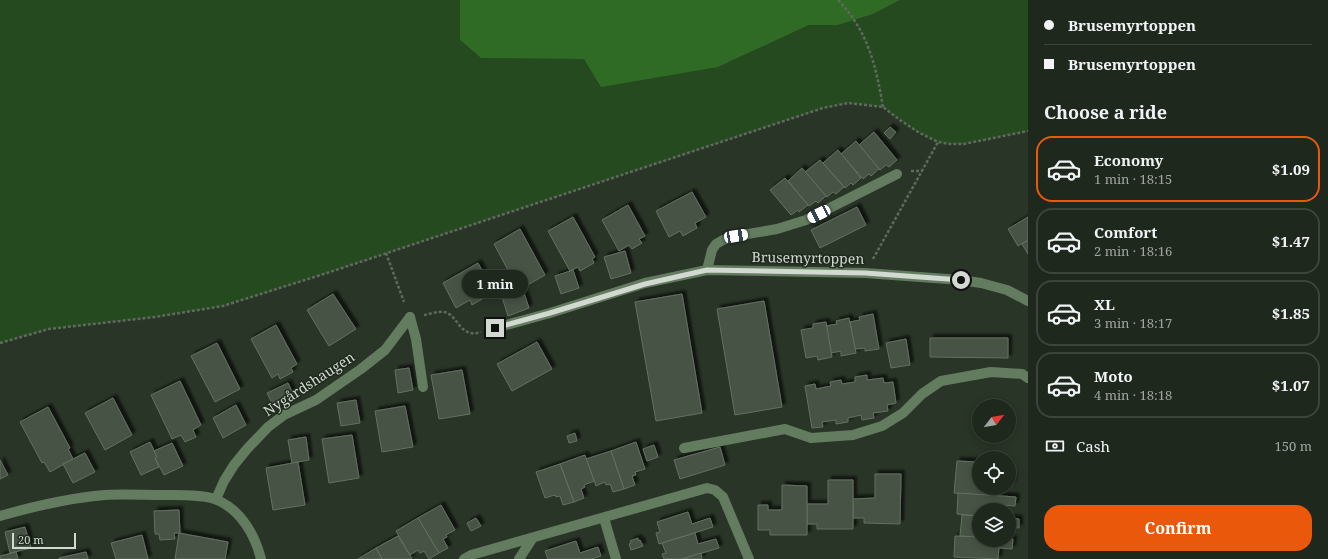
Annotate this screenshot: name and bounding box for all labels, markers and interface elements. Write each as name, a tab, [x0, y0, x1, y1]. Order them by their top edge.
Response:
text: Brusemyrtoppen	[1068, 15, 1196, 35]
text: Brusemyrtoppen	[1068, 54, 1196, 74]
text: Choose a ride	[1044, 100, 1167, 124]
text: Economy	[1094, 150, 1163, 170]
icon: car	[1046, 151, 1082, 187]
text: $1.09	[1272, 159, 1310, 179]
text: 1 min · 18:15	[1094, 170, 1172, 188]
car	[806, 203, 832, 225]
text: Comfort	[1094, 222, 1157, 242]
icon: car	[1046, 223, 1082, 259]
car	[723, 228, 749, 244]
text: $1.47	[1272, 231, 1310, 251]
text: 2 min · 18:16	[1094, 242, 1172, 260]
street label: Brusemyrtoppen	[752, 247, 864, 268]
callout: 1 min	[462, 270, 528, 298]
route start	[952, 271, 970, 289]
text: 1 min	[477, 275, 513, 293]
text: XL	[1094, 294, 1115, 314]
icon: car	[1046, 295, 1082, 331]
text: $1.85	[1272, 303, 1310, 323]
text: 3 min · 18:17	[1094, 314, 1172, 332]
route end	[486, 319, 504, 337]
street label: Nygårdshaugen	[259, 347, 358, 420]
text: Moto	[1094, 366, 1133, 386]
icon: car	[1046, 367, 1082, 403]
text: $1.07	[1272, 375, 1310, 395]
text: 4 min · 18:18	[1094, 386, 1172, 404]
north arrow	[972, 399, 1016, 443]
map controls	[972, 399, 1016, 547]
icon: cash	[1044, 435, 1066, 457]
text: Cash	[1076, 436, 1110, 456]
text: 150 m	[1275, 437, 1312, 455]
button: locate	[972, 451, 1016, 495]
button: layers	[972, 503, 1016, 547]
button: Confirm	[1044, 505, 1312, 551]
scale bar	[12, 531, 76, 550]
text: 20 m	[18, 532, 44, 547]

